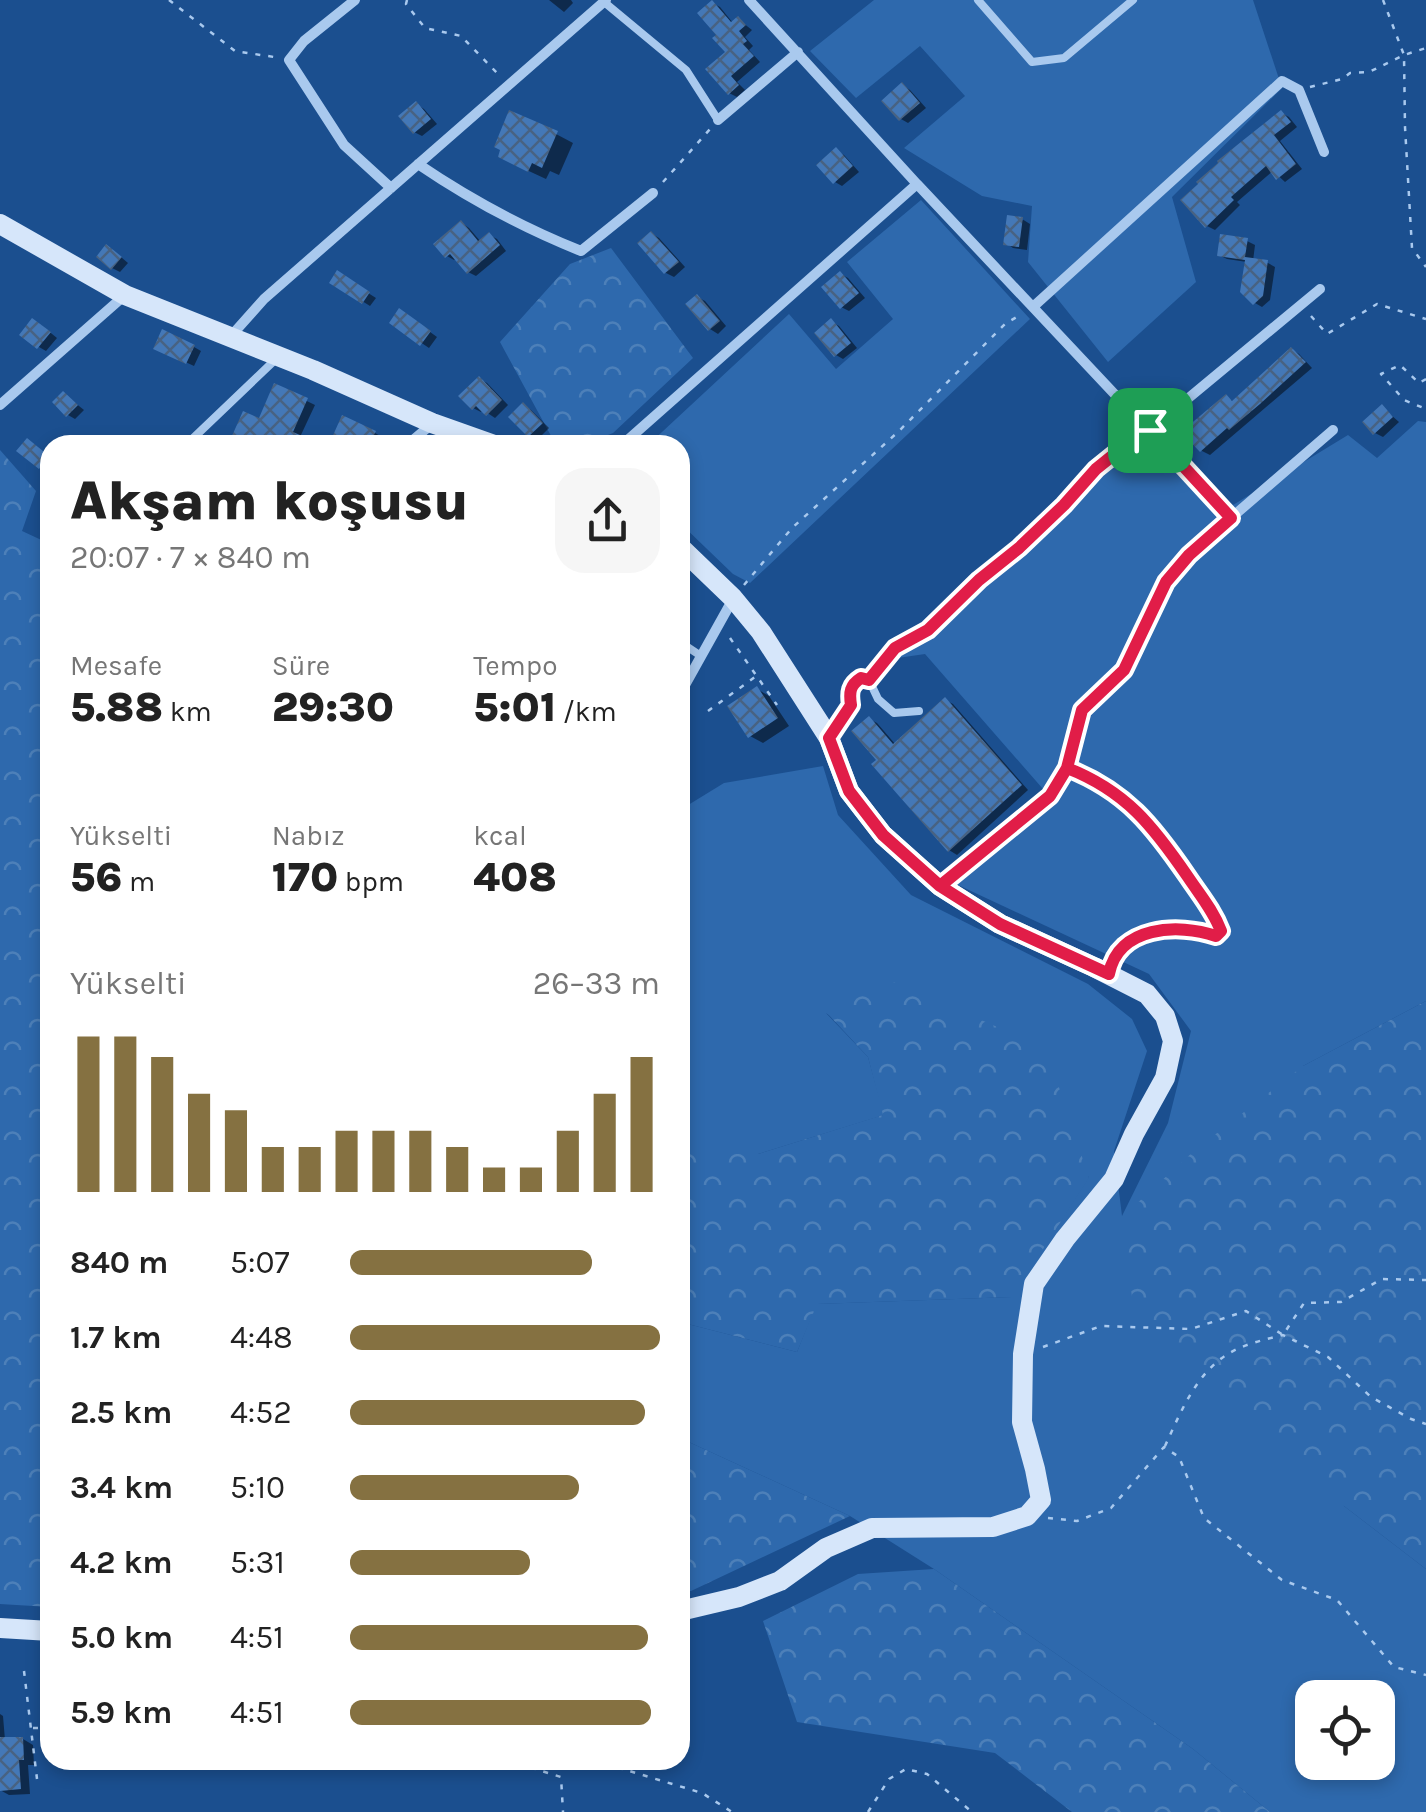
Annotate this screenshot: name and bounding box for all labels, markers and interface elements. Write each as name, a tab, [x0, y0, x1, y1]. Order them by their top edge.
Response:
pin	[1108, 388, 1193, 473]
icon: arrive	[1123, 403, 1178, 458]
button: share	[555, 468, 660, 573]
text: Akşam koşusu	[70, 469, 469, 533]
text: 20:07 · 7 × 840 m	[70, 539, 311, 576]
text: Mesafe	[70, 649, 162, 682]
text: Süre	[272, 649, 330, 682]
text: Tempo	[473, 649, 557, 682]
text: 5.88	[70, 682, 163, 732]
text: 29:30	[272, 682, 394, 732]
text: 5:01	[473, 682, 556, 732]
text: km	[163, 695, 212, 728]
text: /km	[556, 695, 617, 728]
text: Yükselti	[70, 819, 172, 852]
text: Nabız	[272, 819, 344, 852]
text: kcal	[473, 819, 527, 852]
text: 56	[70, 852, 122, 902]
text: 170	[272, 852, 338, 902]
text: 408	[473, 852, 557, 902]
text: m	[122, 865, 155, 898]
text: bpm	[338, 865, 404, 898]
text: Yükselti	[70, 965, 187, 1002]
text: 26–33 m	[533, 965, 660, 1002]
text: 840 m	[70, 1244, 168, 1281]
text: 5:07	[230, 1244, 289, 1281]
text: 1.7 km	[70, 1319, 162, 1356]
text: 4:48	[230, 1319, 293, 1356]
text: 2.5 km	[70, 1394, 172, 1431]
text: 4:52	[230, 1394, 292, 1431]
text: 3.4 km	[70, 1469, 173, 1506]
text: 5:10	[230, 1469, 285, 1506]
text: 4.2 km	[70, 1544, 173, 1581]
text: 5:31	[230, 1544, 285, 1581]
text: 5.0 km	[70, 1619, 173, 1656]
text: 4:51	[230, 1619, 284, 1656]
map controls	[1295, 1680, 1395, 1780]
button: locate	[1295, 1680, 1395, 1780]
text: 5.9 km	[70, 1694, 172, 1731]
text: 4:51	[230, 1694, 284, 1731]

